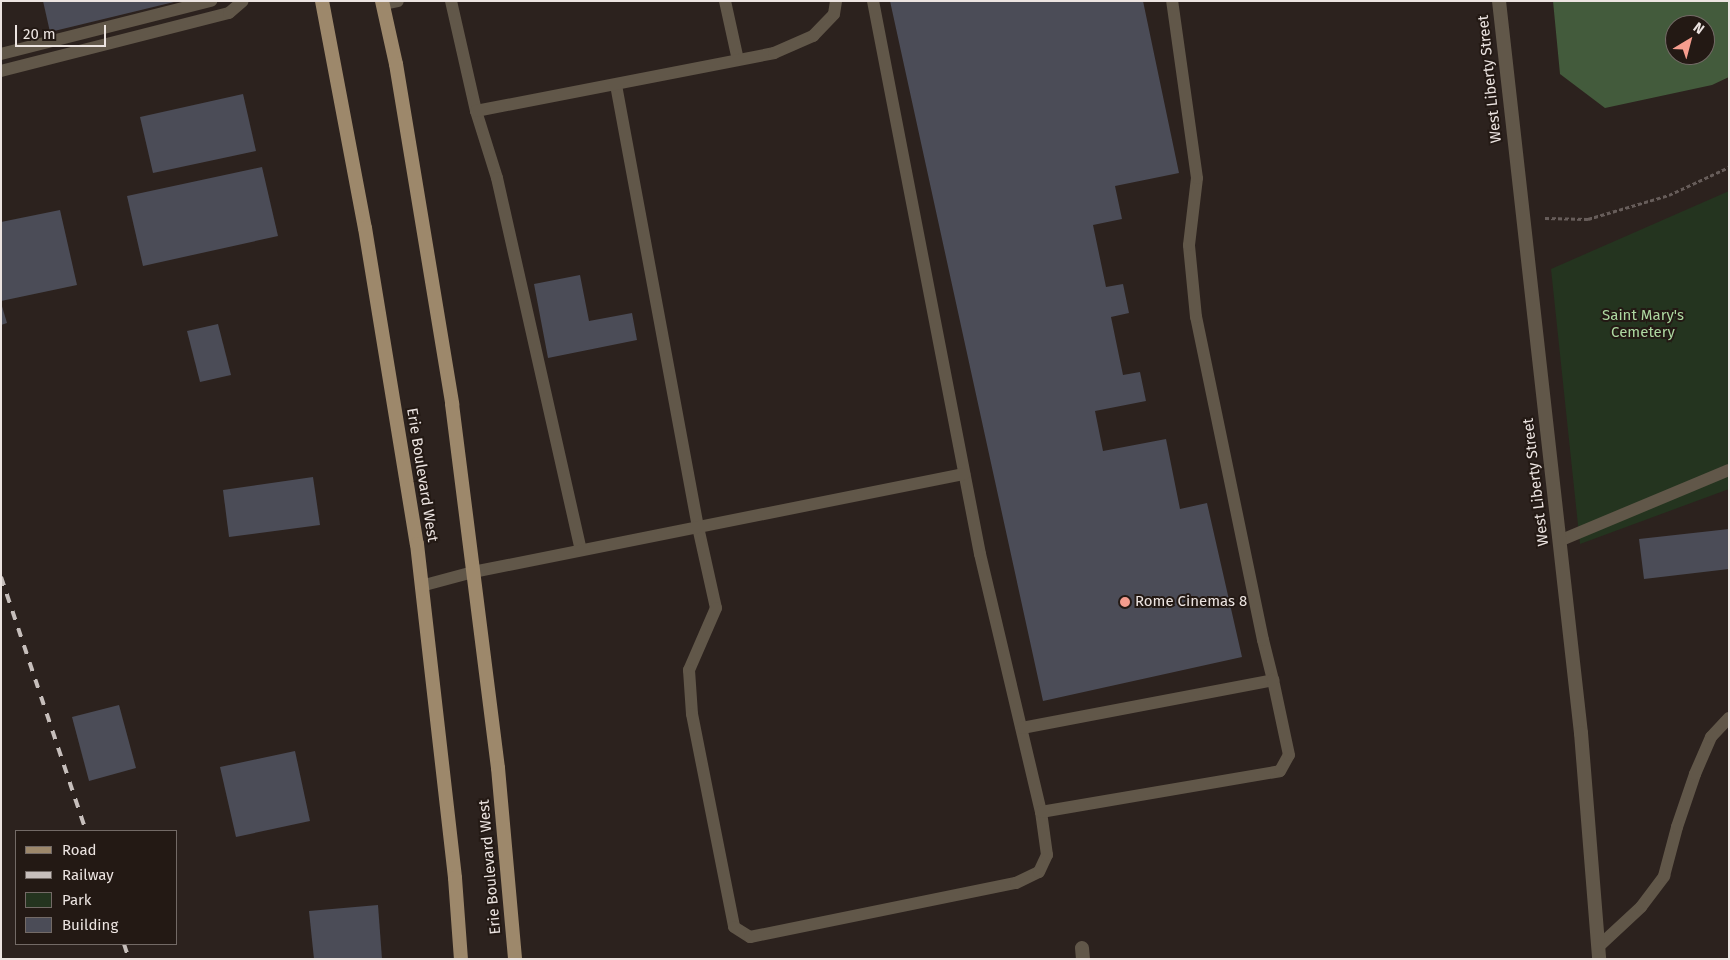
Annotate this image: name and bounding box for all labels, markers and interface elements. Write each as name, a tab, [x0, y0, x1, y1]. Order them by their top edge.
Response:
street label: West Liberty Street	[1474, 14, 1506, 144]
scale bar	[18, 15, 109, 47]
north arrow	[1665, 15, 1715, 65]
text: N	[1690, 19, 1708, 38]
text: 20 m	[23, 25, 56, 43]
park label: Saint Mary's Cemetery	[1602, 306, 1684, 341]
street label: Erie Boulevard West	[403, 407, 441, 543]
street label: West Liberty Street	[1519, 417, 1553, 547]
place label: Rome Cinemas 8	[1135, 593, 1247, 611]
marker: Rome Cinemas 8	[1119, 596, 1131, 608]
street label: Erie Boulevard West	[475, 799, 505, 935]
legend	[15, 830, 178, 945]
text: Road	[62, 841, 97, 859]
text: Railway	[62, 866, 114, 884]
text: Park	[62, 891, 92, 909]
text: Building	[62, 916, 118, 934]

